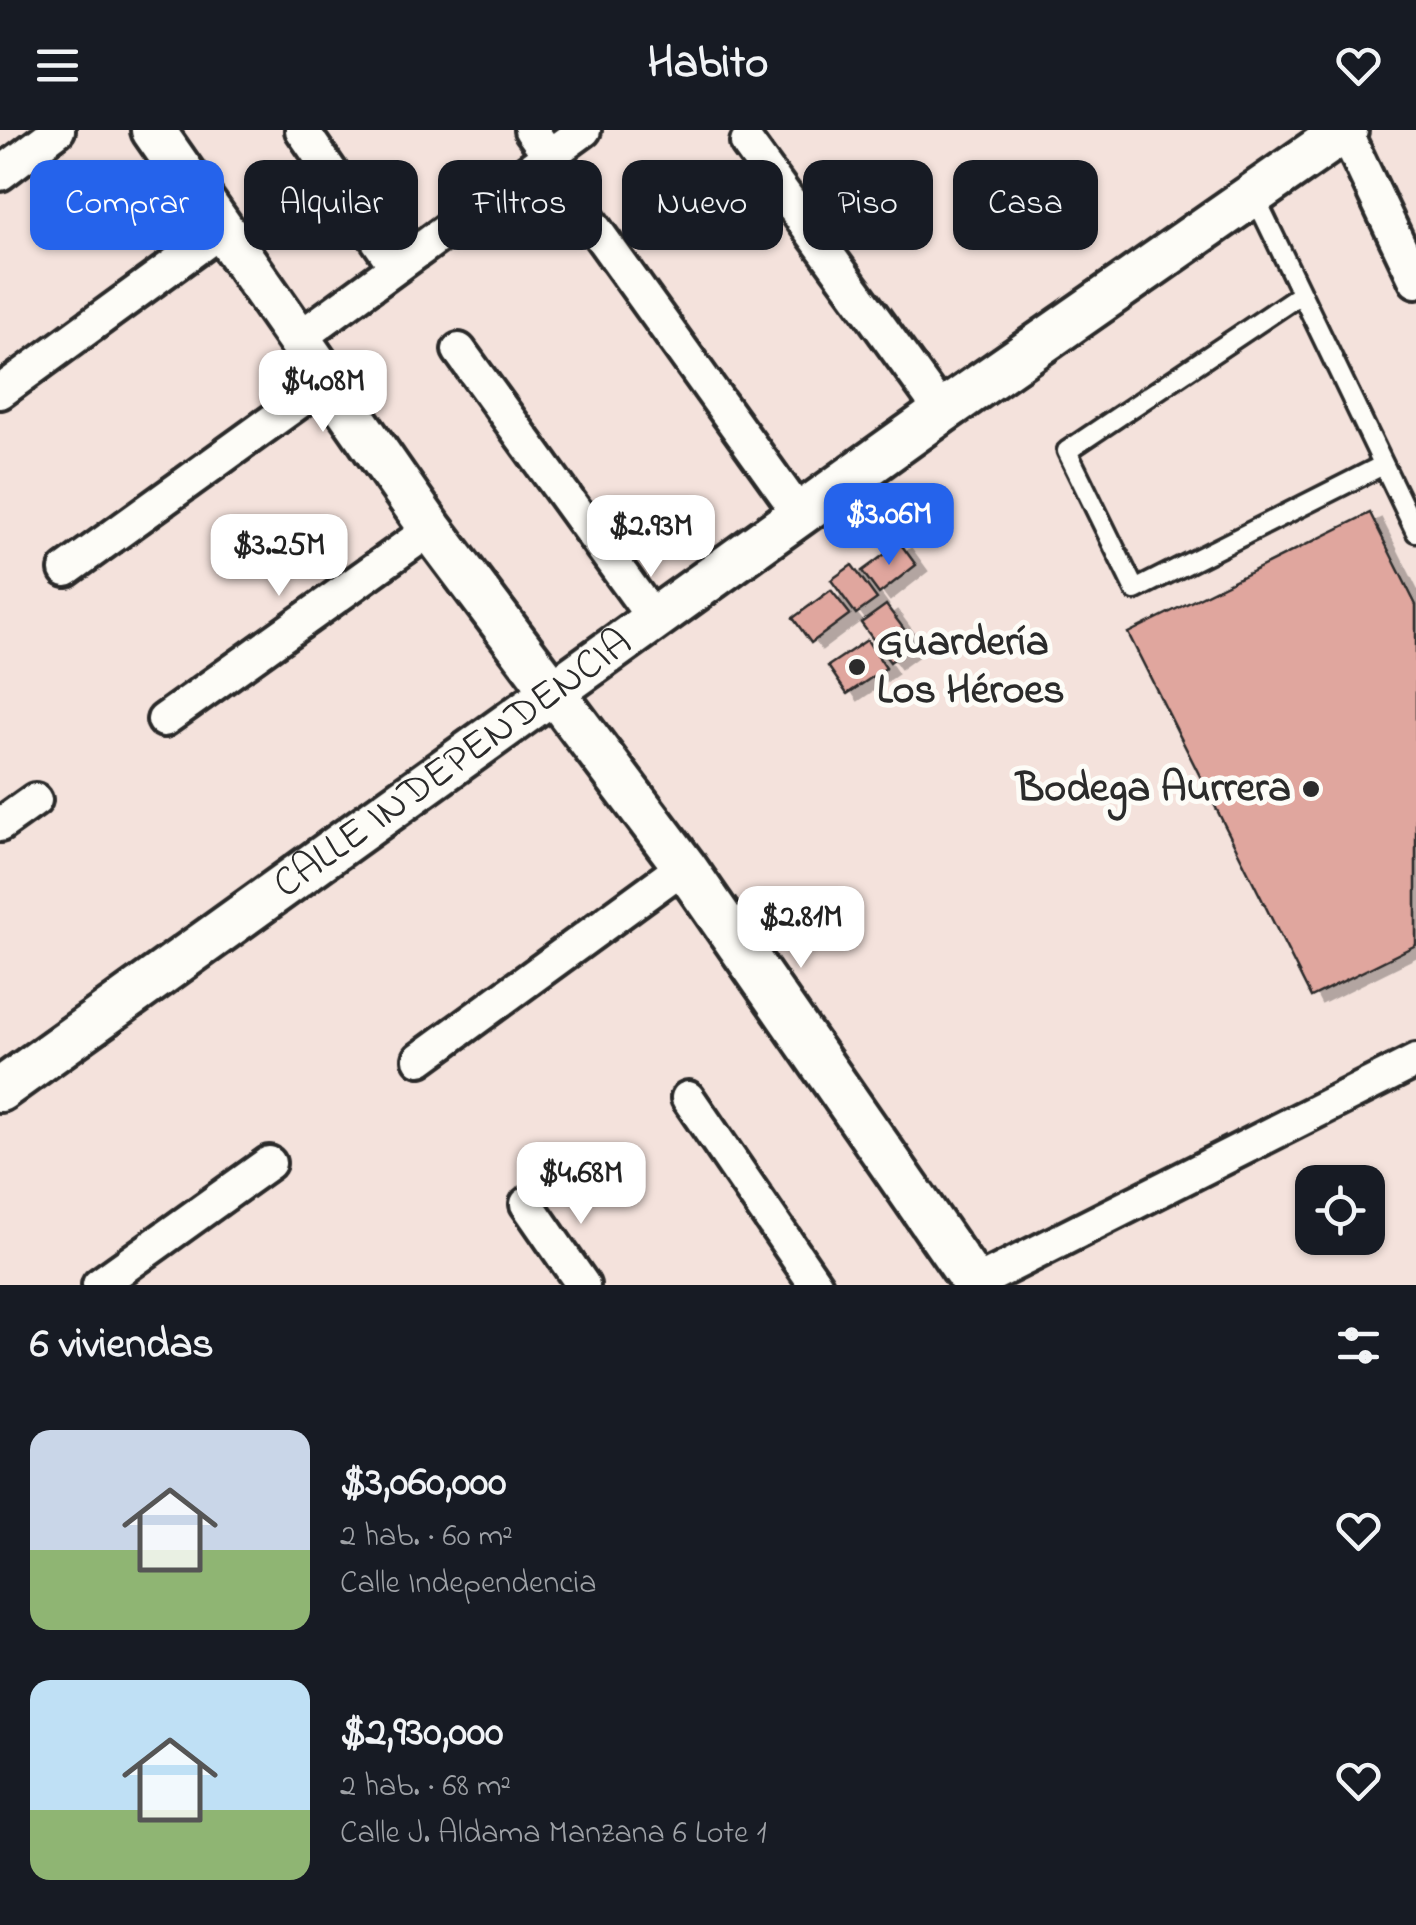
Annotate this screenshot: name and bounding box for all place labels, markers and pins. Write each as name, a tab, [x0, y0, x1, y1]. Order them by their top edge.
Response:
pin: $4.08M	[242, 350, 404, 435]
pin: $3.06M	[808, 483, 970, 568]
pin: $2.93M	[570, 495, 732, 580]
pin: $3.25M	[198, 514, 360, 599]
place label: Guardería Los Héroes	[877, 613, 1065, 722]
marker: Guardería Los Héroes	[846, 656, 868, 678]
place label: Bodega Aurrera	[1014, 759, 1291, 821]
marker: Bodega Aurrera	[1300, 778, 1322, 800]
pin: $2.81M	[720, 886, 882, 971]
pin: $4.68M	[500, 1142, 662, 1227]

